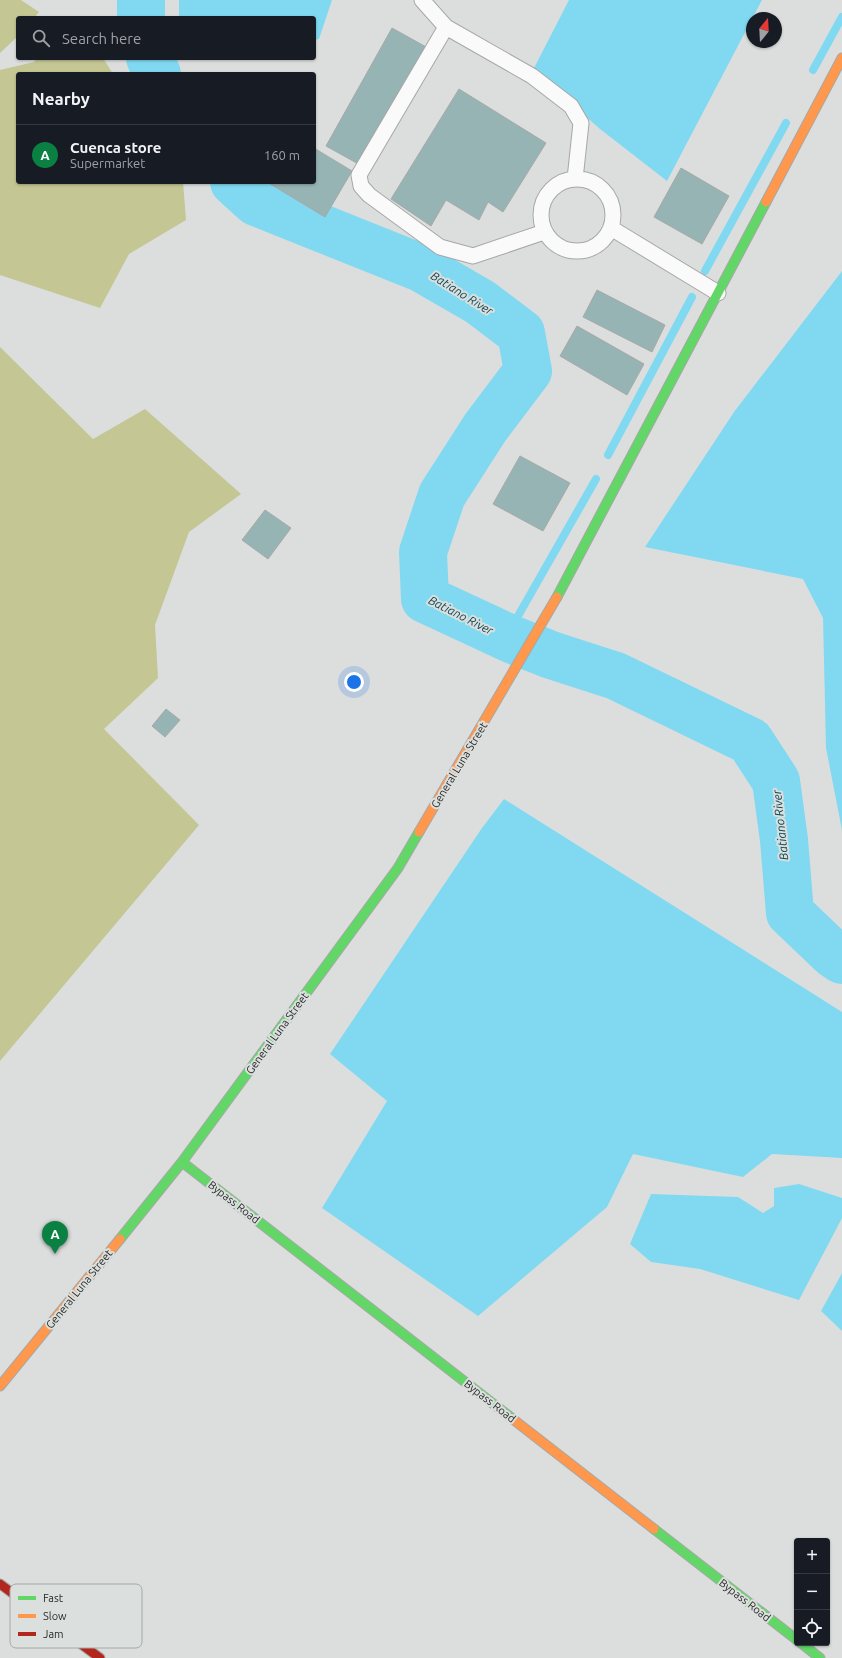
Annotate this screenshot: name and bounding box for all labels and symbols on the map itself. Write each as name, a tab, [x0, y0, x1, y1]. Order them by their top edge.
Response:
north arrow	[746, 12, 782, 48]
water label: Batiano River	[429, 269, 496, 317]
water label: Batiano River	[427, 593, 496, 637]
your location	[344, 672, 364, 692]
street label: General Luna Street	[429, 719, 490, 810]
water label: Batiano River	[770, 789, 790, 861]
street label: General Luna Street	[243, 989, 311, 1076]
street label: Bypass Road	[206, 1178, 262, 1226]
pin: A	[42, 1221, 68, 1254]
street label: General Luna Street	[44, 1247, 115, 1331]
street label: Bypass Road	[462, 1377, 518, 1425]
street label: Bypass Road	[717, 1576, 773, 1624]
legend	[10, 1584, 142, 1648]
text: Fast	[43, 1592, 64, 1604]
text: Slow	[43, 1610, 67, 1622]
text: Jam	[43, 1628, 64, 1640]

